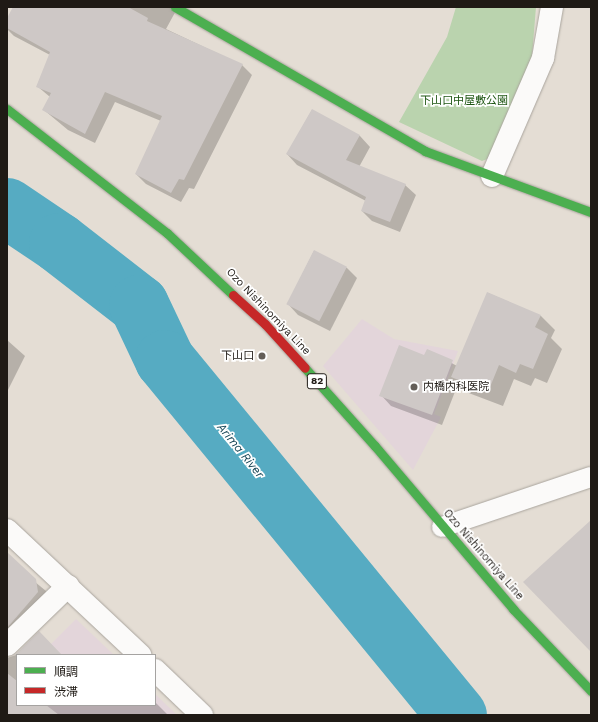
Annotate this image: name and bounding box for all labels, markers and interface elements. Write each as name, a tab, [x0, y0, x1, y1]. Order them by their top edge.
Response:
park label: 下山口中屋敷公園	[420, 94, 508, 108]
street label: Ozo Nishinomiya Line	[223, 266, 313, 358]
place label: 下山口	[221, 349, 254, 363]
marker: 下山口	[257, 351, 267, 361]
road number: 82	[306, 373, 328, 389]
place label: 内橋内科医院	[423, 380, 489, 394]
marker: 内橋内科医院	[408, 381, 420, 393]
water label: Arima River	[214, 421, 266, 481]
street label: Ozo Nishinomiya Line	[440, 507, 526, 603]
legend	[16, 654, 156, 706]
text: 順調	[54, 665, 78, 679]
text: 渋滞	[54, 685, 78, 699]

